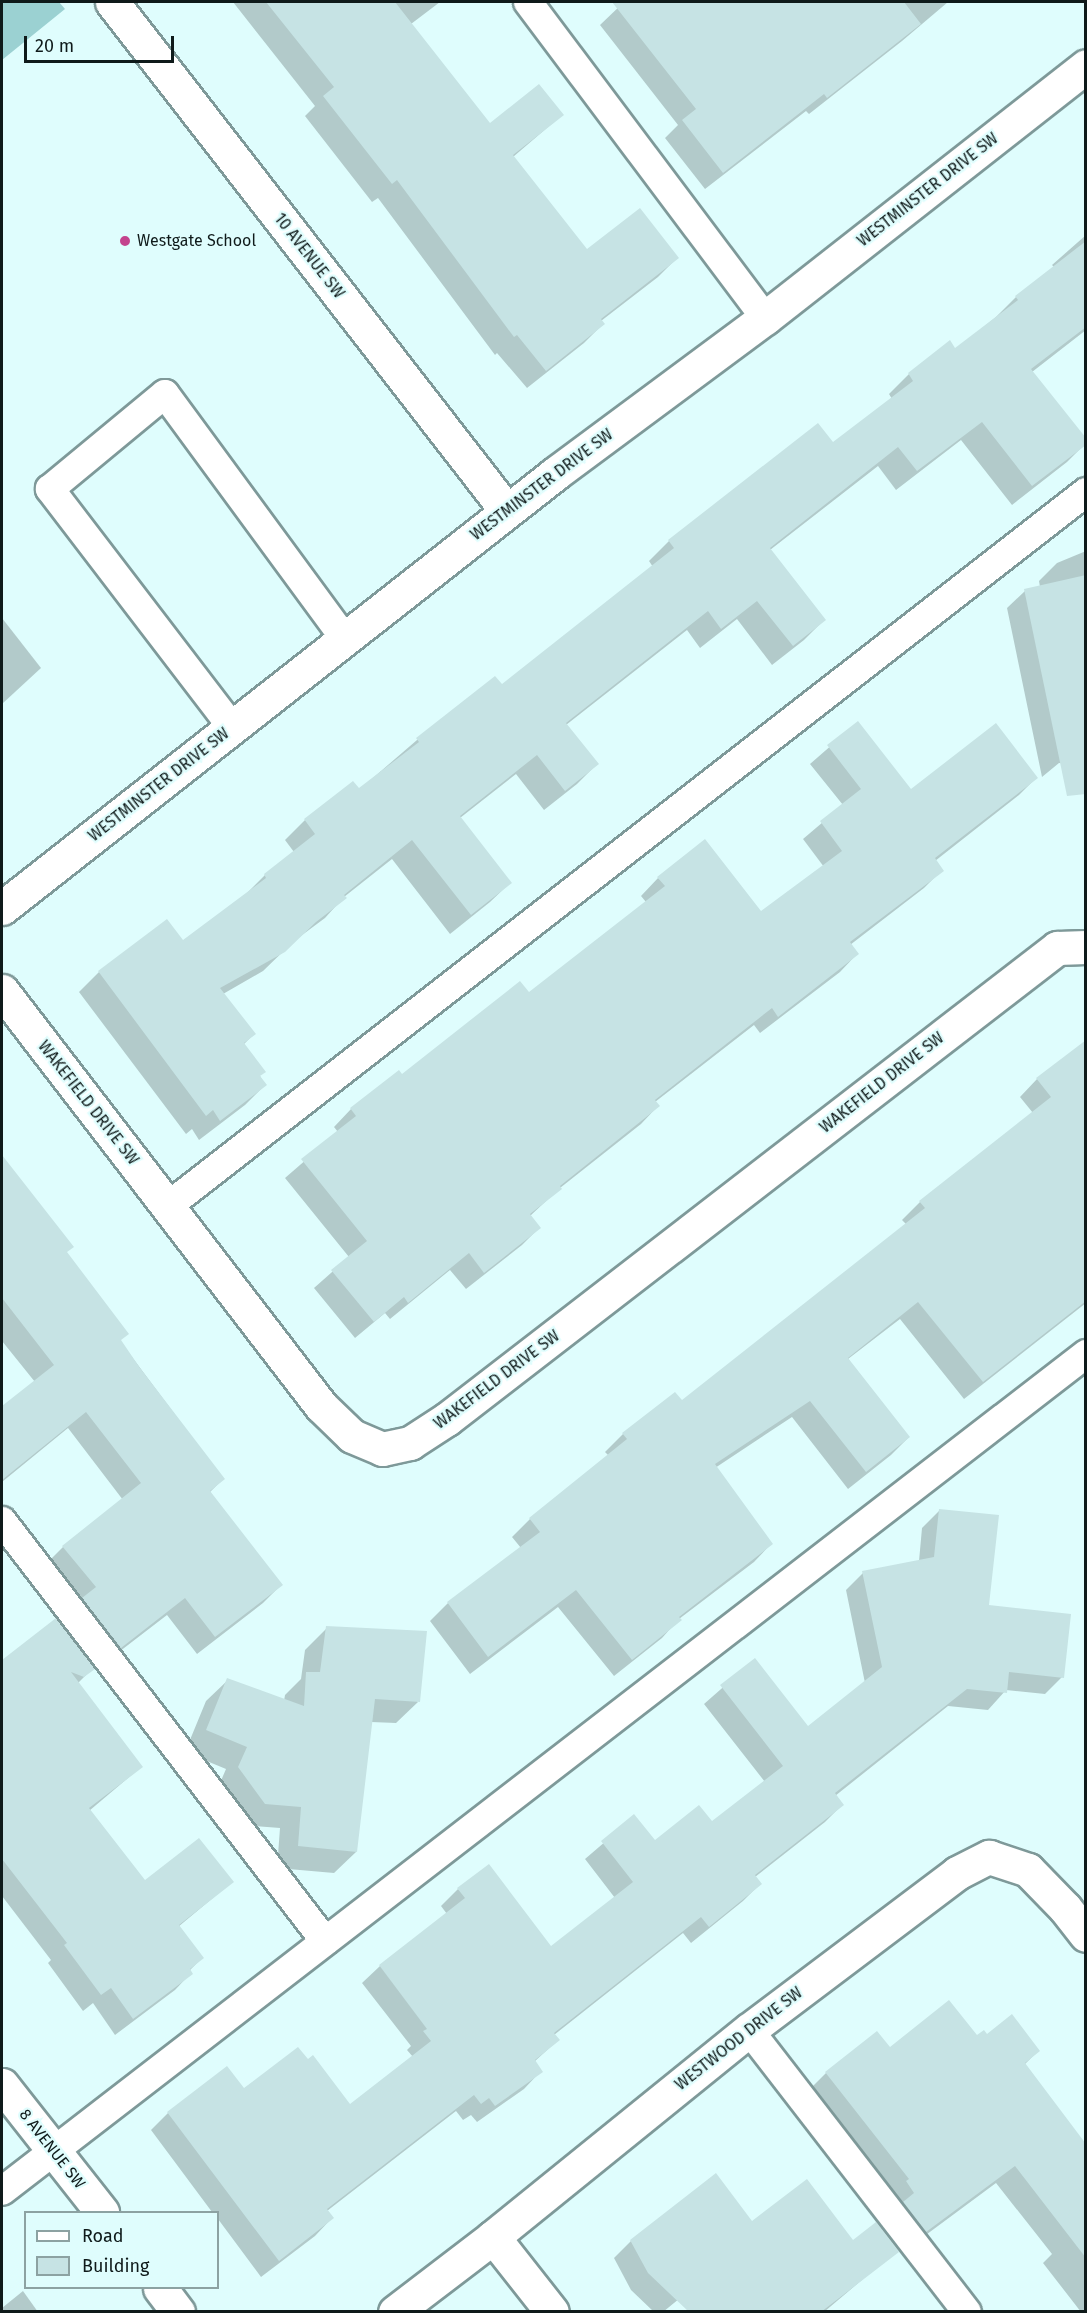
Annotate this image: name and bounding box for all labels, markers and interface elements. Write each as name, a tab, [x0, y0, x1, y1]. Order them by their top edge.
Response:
scale bar	[27, 24, 177, 62]
text: 20 m	[35, 35, 74, 57]
street label: WESTMINSTER DRIVE SW	[854, 129, 1002, 251]
street label: 10 AVENUE SW	[270, 210, 348, 302]
place label: Westgate School	[137, 231, 256, 251]
marker: Westgate School	[118, 234, 132, 248]
street label: WESTMINSTER DRIVE SW	[467, 425, 617, 545]
street label: WESTMINSTER DRIVE SW	[85, 724, 233, 846]
street label: WAKEFIELD DRIVE SW	[816, 1029, 948, 1137]
street label: WAKEFIELD DRIVE SW	[34, 1037, 142, 1169]
street label: WAKEFIELD DRIVE SW	[430, 1327, 564, 1433]
street label: WESTWOOD DRIVE SW	[671, 1983, 807, 2095]
street label: 8 AVENUE SW	[15, 2105, 89, 2193]
legend	[24, 2211, 219, 2289]
text: Road	[82, 2225, 124, 2247]
text: Building	[82, 2255, 149, 2277]

